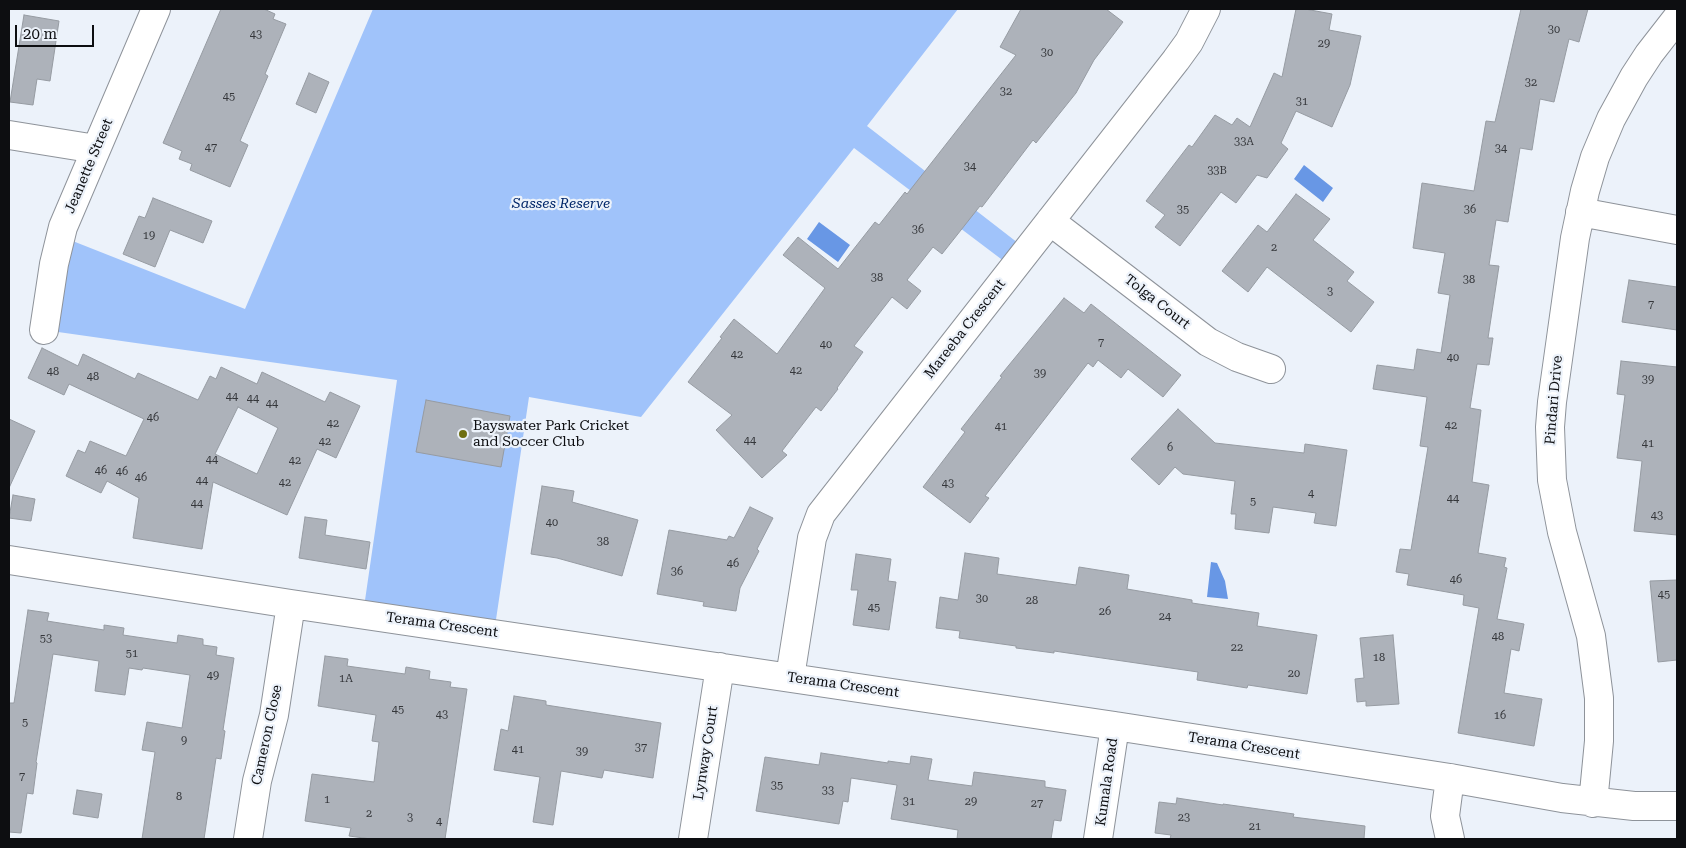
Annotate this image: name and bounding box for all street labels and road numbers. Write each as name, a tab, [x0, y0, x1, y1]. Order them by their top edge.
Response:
street label: Jeanette Street	[61, 116, 117, 216]
street label: Tolga Court	[1121, 271, 1193, 333]
street label: Mareeba Crescent	[921, 276, 1009, 382]
street label: Pindari Drive	[1542, 355, 1566, 445]
street label: Terama Crescent	[385, 609, 499, 641]
street label: Terama Crescent	[786, 669, 900, 701]
street label: Cameron Close	[248, 683, 286, 787]
street label: Lynway Court	[690, 705, 722, 801]
street label: Terama Crescent	[1187, 729, 1301, 763]
street label: Kumala Road	[1093, 737, 1121, 827]

